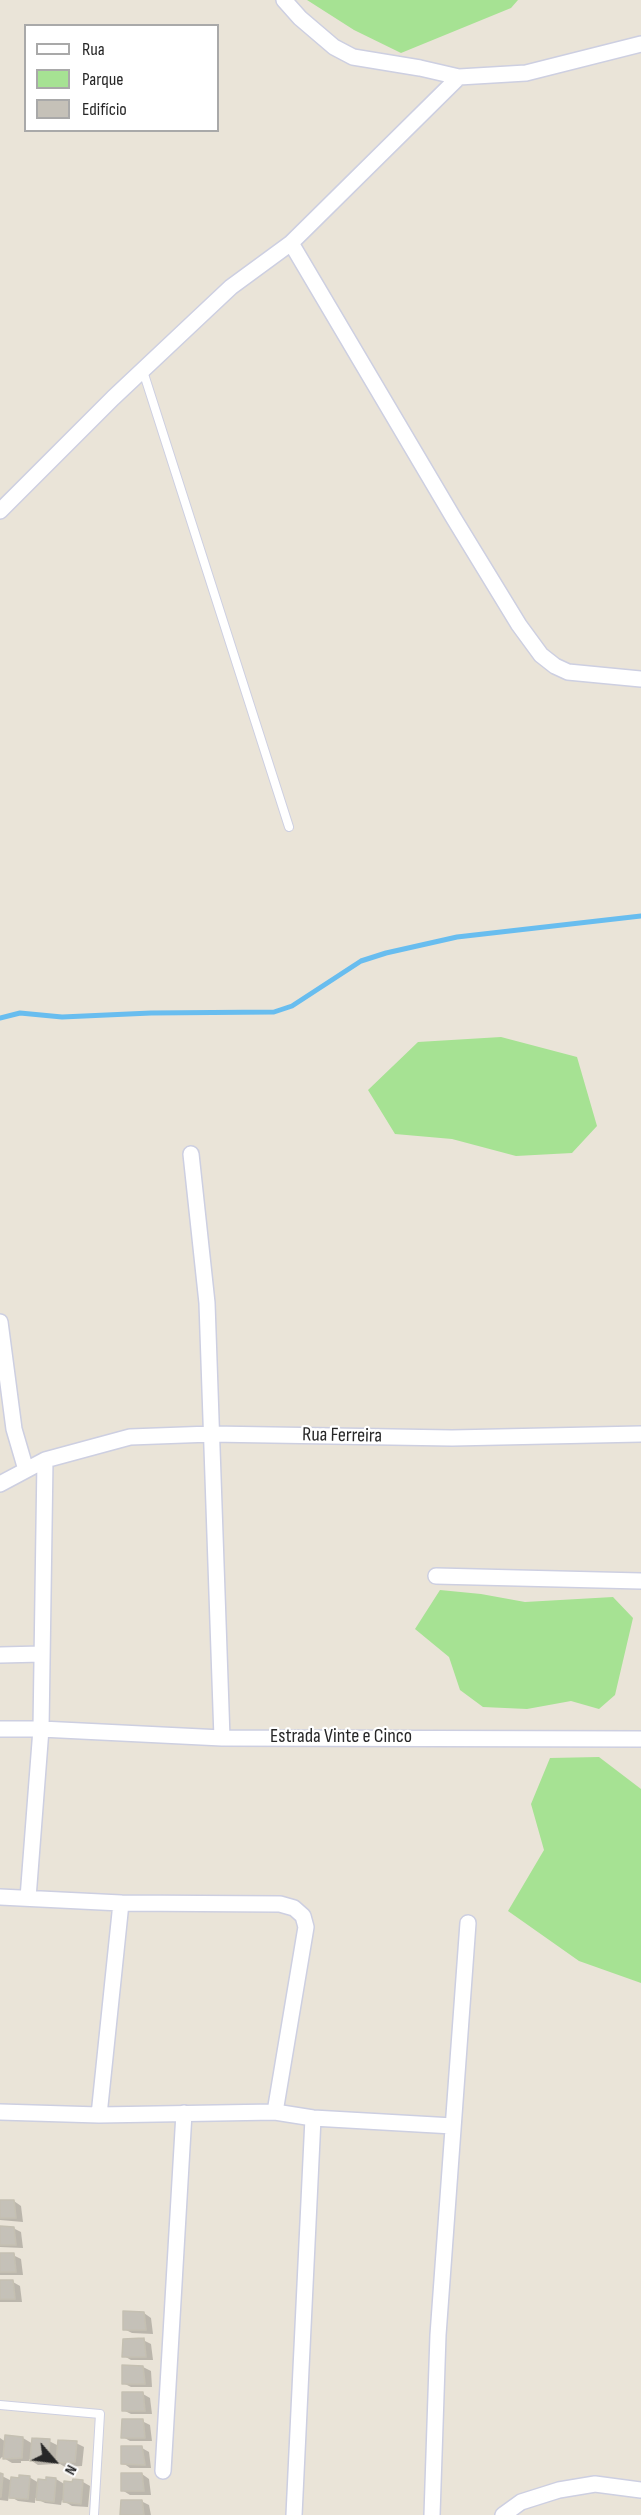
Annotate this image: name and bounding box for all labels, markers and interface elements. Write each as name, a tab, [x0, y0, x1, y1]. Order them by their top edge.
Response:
legend	[24, 24, 219, 132]
text: Rua	[82, 39, 105, 60]
text: Parque	[82, 69, 123, 90]
text: Edifício	[82, 99, 127, 120]
street label: Rua Ferreira	[302, 1423, 382, 1449]
street label: Estrada Vinte e Cinco	[270, 1725, 412, 1749]
north arrow	[24, 2431, 84, 2491]
text: N	[60, 2461, 81, 2478]

